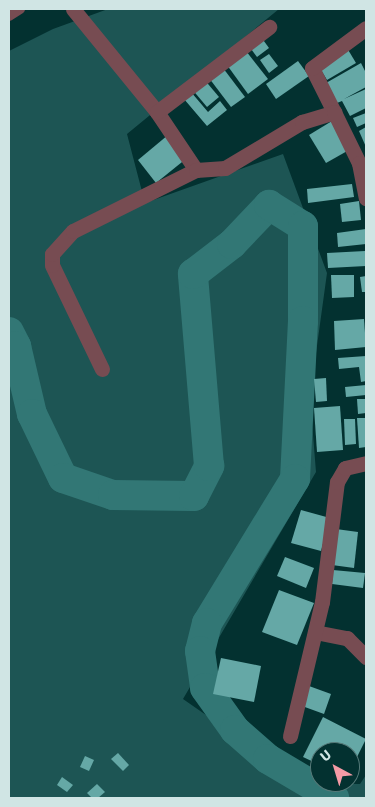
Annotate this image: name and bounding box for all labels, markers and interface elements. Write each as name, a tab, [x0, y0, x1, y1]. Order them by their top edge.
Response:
north arrow	[310, 742, 360, 792]
text: U	[317, 746, 335, 765]

